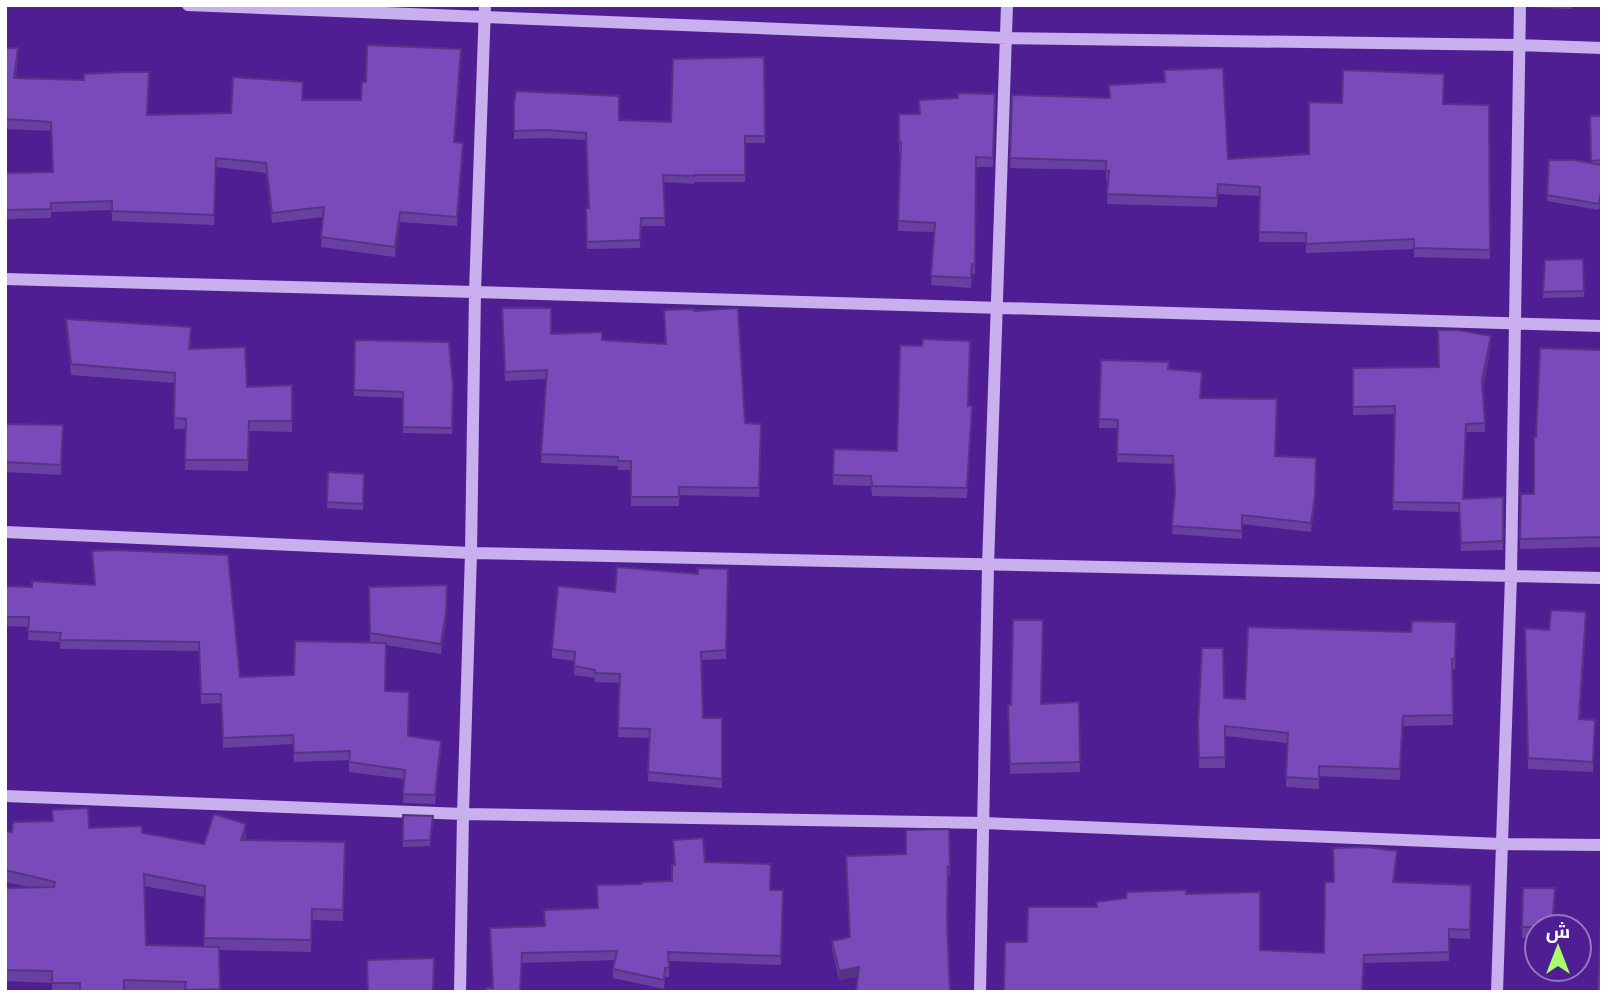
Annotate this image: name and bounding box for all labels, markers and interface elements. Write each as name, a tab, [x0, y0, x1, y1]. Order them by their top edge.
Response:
north arrow	[1523, 913, 1593, 983]
text: ش	[1546, 921, 1570, 943]

